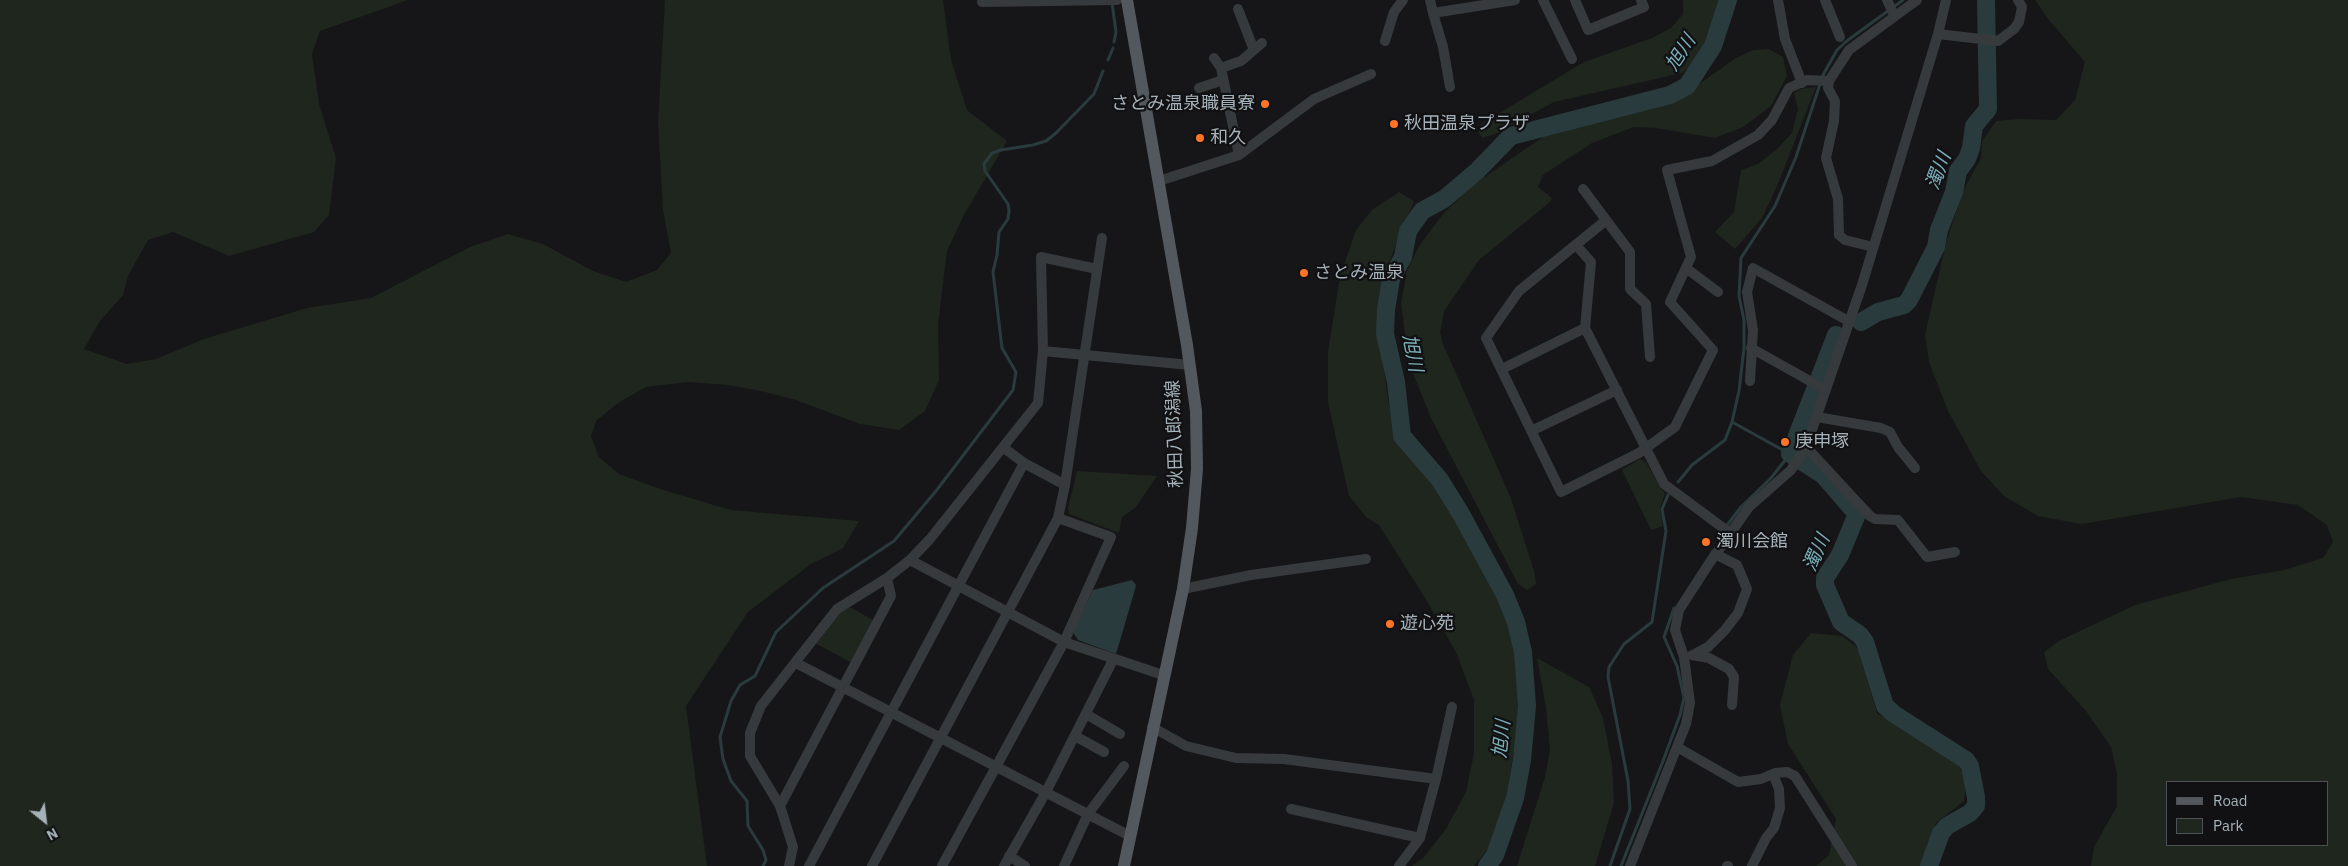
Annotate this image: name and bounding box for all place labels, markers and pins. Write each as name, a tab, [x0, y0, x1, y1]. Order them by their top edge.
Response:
place label: さとみ温泉職員寮	[1111, 93, 1255, 115]
marker: さとみ温泉職員寮	[1259, 98, 1271, 110]
place label: 秋田温泉プラザ	[1404, 113, 1530, 135]
marker: 秋田温泉プラザ	[1388, 118, 1400, 130]
place label: 和久	[1210, 127, 1246, 149]
marker: 和久	[1194, 132, 1206, 144]
place label: さとみ温泉	[1314, 262, 1404, 284]
marker: さとみ温泉	[1298, 267, 1310, 279]
place label: 庚申塚	[1795, 431, 1849, 453]
marker: 庚申塚	[1779, 436, 1791, 448]
place label: 濁川会館	[1716, 531, 1788, 553]
marker: 濁川会館	[1700, 536, 1712, 548]
place label: 遊心苑	[1400, 613, 1454, 635]
marker: 遊心苑	[1384, 618, 1396, 630]

